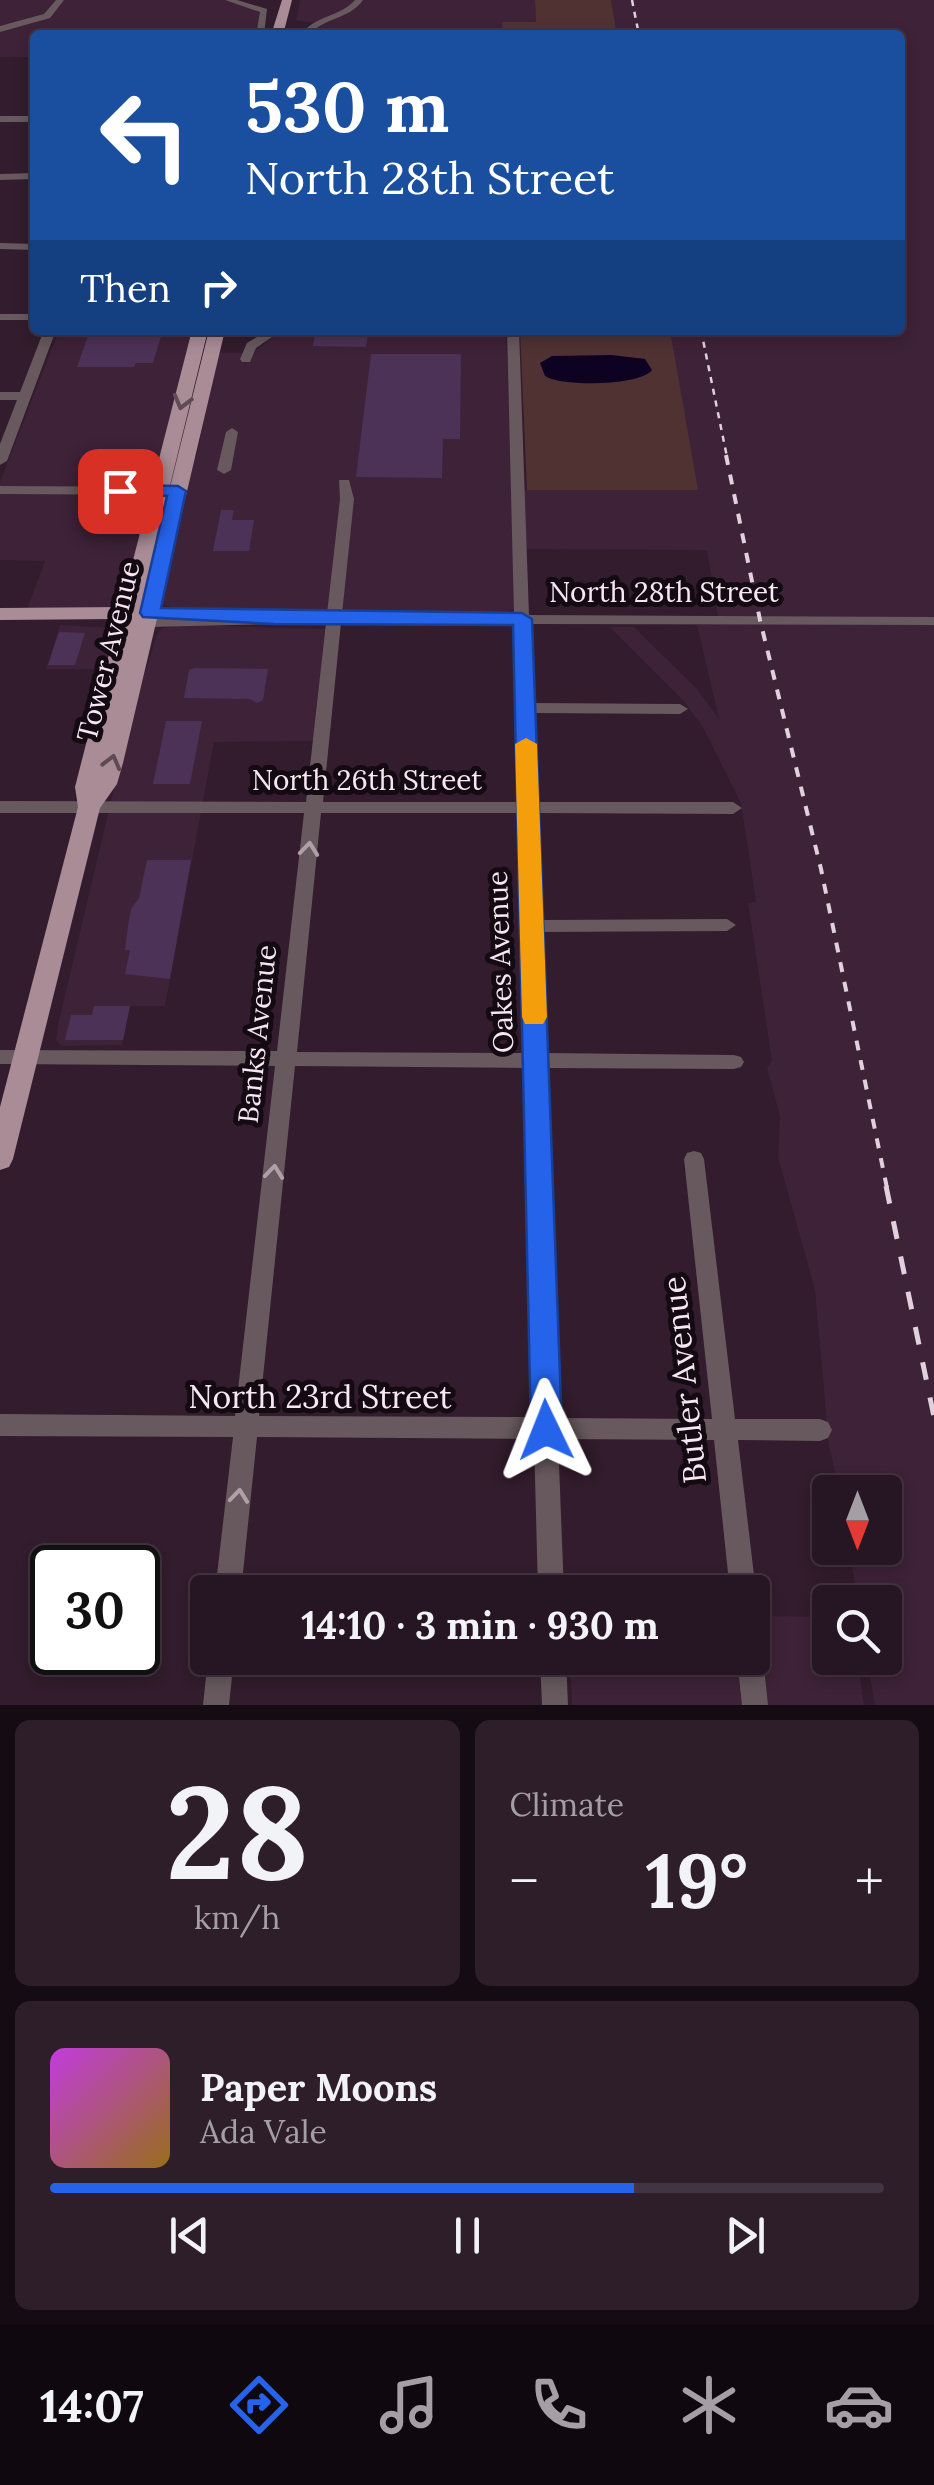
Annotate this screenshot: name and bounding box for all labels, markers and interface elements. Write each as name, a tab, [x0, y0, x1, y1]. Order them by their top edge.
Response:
text: 530 m	[245, 62, 449, 151]
icon: left	[80, 70, 210, 200]
text: North 28th Street	[245, 149, 614, 206]
icon: right	[191, 260, 246, 315]
text: Then	[80, 264, 171, 312]
one-way arrow	[173, 393, 194, 410]
pin	[78, 449, 163, 534]
icon: arrive	[93, 464, 148, 519]
street label: Tower Avenue	[68, 557, 148, 745]
street label: North 28th Street	[549, 574, 779, 610]
one-way arrow	[100, 754, 121, 771]
street label: North 26th Street	[252, 762, 482, 798]
one-way arrow	[298, 841, 319, 857]
street label: Oakes Avenue	[479, 870, 521, 1054]
street label: Banks Avenue	[230, 943, 284, 1125]
one-way arrow	[263, 1164, 284, 1180]
street label: Butler Avenue	[653, 1274, 715, 1486]
street label: North 23rd Street	[188, 1376, 452, 1417]
position arrow	[494, 1378, 598, 1482]
north arrow	[812, 1475, 902, 1565]
map controls	[812, 1475, 902, 1675]
one-way arrow	[228, 1487, 249, 1503]
speed limit sign: 30	[30, 1545, 160, 1675]
button: search	[812, 1585, 902, 1675]
text: 14:10 · 3 min · 930 m	[301, 1601, 659, 1649]
text: 28	[165, 1748, 309, 1915]
text: Climate	[510, 1784, 624, 1825]
text: 19°	[646, 1833, 748, 1929]
text: −	[510, 1846, 539, 1916]
text: +	[855, 1846, 884, 1916]
text: km/h	[194, 1897, 280, 1938]
text: Paper Moons	[200, 2063, 437, 2111]
text: Ada Vale	[200, 2111, 327, 2152]
icon: previous	[162, 2208, 217, 2263]
icon: pause	[440, 2208, 495, 2263]
icon: next	[718, 2208, 773, 2263]
icon: directions	[224, 2370, 294, 2440]
icon: music	[374, 2370, 444, 2440]
icon: phone	[524, 2370, 594, 2440]
icon: climate	[674, 2370, 744, 2440]
icon: car	[824, 2370, 894, 2440]
text: 14:07	[40, 2377, 144, 2434]

